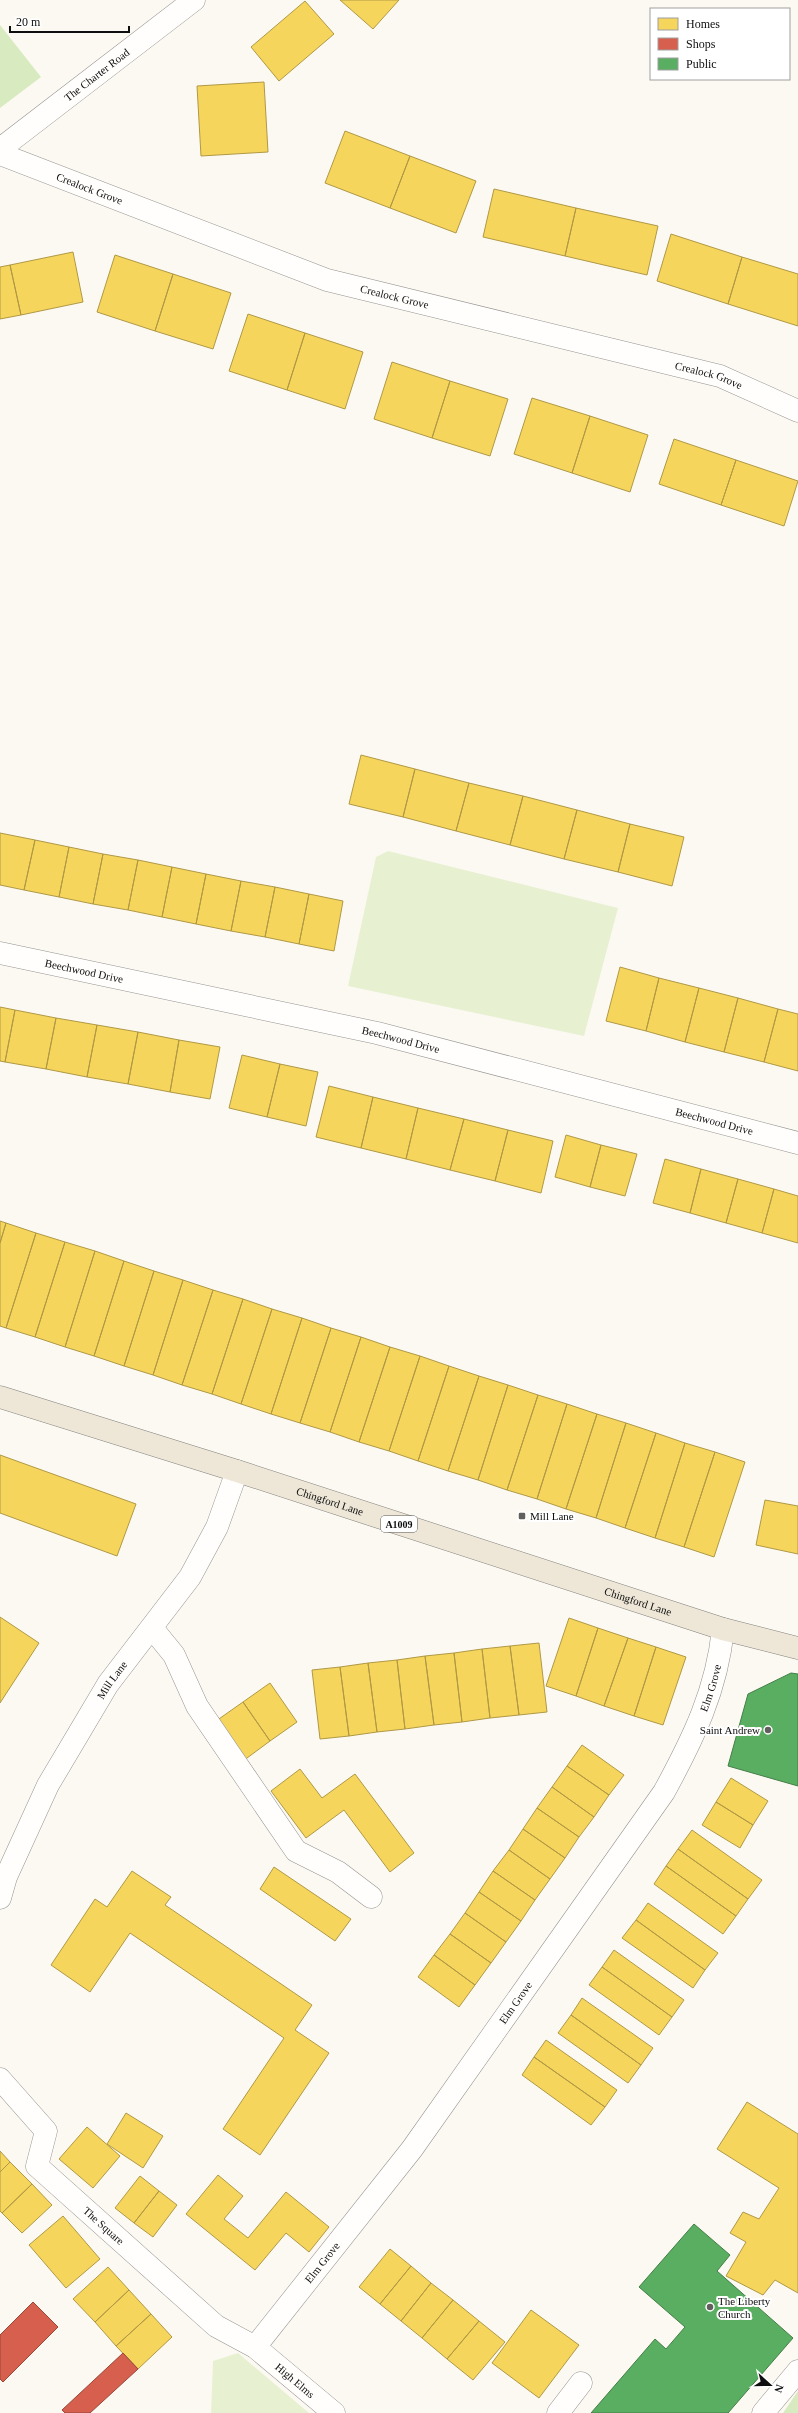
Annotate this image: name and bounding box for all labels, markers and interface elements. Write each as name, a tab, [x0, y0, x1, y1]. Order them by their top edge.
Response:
scale bar	[10, 8, 129, 34]
legend	[650, 8, 790, 80]
text: 20 m	[16, 15, 41, 29]
text: Homes	[686, 17, 720, 31]
text: Shops	[686, 37, 716, 51]
street label: The Charter Road	[62, 46, 132, 103]
text: Public	[686, 57, 717, 71]
street label: Crealock Grove	[55, 170, 125, 207]
street label: Crealock Grove	[359, 282, 430, 311]
street label: Crealock Grove	[674, 359, 744, 391]
street label: Beechwood Drive	[44, 957, 125, 985]
street label: Beechwood Drive	[361, 1024, 441, 1055]
street label: Beechwood Drive	[674, 1105, 755, 1137]
street label: Chingford Lane	[295, 1485, 365, 1518]
place label: Mill Lane	[530, 1510, 574, 1522]
marker: Mill Lane	[517, 1511, 527, 1521]
road number: A1009	[381, 1516, 417, 1532]
street label: Chingford Lane	[603, 1585, 673, 1618]
street label: Mill Lane	[95, 1659, 130, 1701]
street label: Elm Grove	[697, 1663, 723, 1713]
place label: Saint Andrew	[700, 1724, 760, 1736]
marker: Saint Andrew	[763, 1725, 773, 1735]
street label: Elm Grove	[496, 1979, 534, 2026]
street label: The Square	[81, 2204, 127, 2247]
street label: Elm Grove	[302, 2240, 342, 2285]
place label: The Liberty Church	[718, 2295, 771, 2320]
marker: The Liberty Church	[705, 2302, 715, 2312]
street label: High Elms	[273, 2361, 317, 2400]
north arrow	[750, 2365, 790, 2405]
text: N	[772, 2383, 786, 2394]

